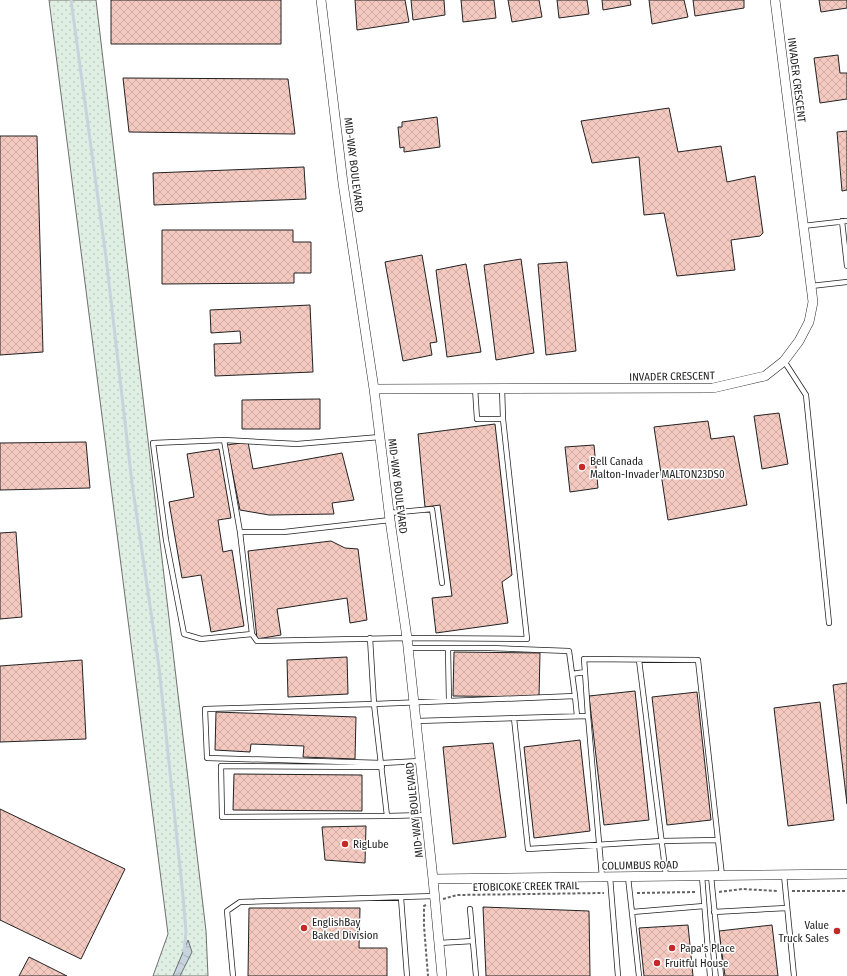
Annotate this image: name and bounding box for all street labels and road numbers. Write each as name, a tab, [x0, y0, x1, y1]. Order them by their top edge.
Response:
street label: INVADER CRESCENT	[785, 37, 808, 124]
street label: MID-WAY BOULEVARD	[341, 117, 366, 213]
street label: INVADER CRESCENT	[629, 369, 716, 384]
street label: MID-WAY BOULEVARD	[385, 438, 410, 534]
street label: MID-WAY BOULEVARD	[403, 762, 426, 858]
street label: COLUMBUS ROAD	[602, 858, 678, 873]
street label: ETOBICOKE CREEK TRAIL	[473, 879, 579, 894]

